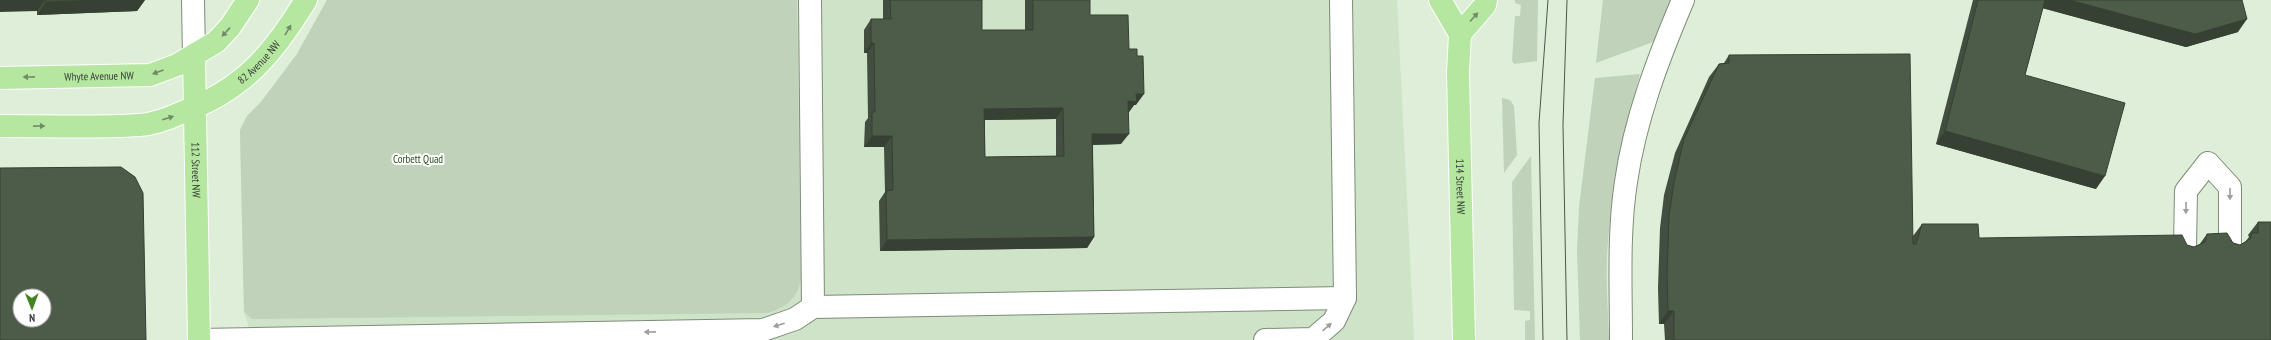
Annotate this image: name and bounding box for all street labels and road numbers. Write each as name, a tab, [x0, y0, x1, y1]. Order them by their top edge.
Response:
street label: 82 Avenue NW	[235, 37, 284, 87]
street label: Whyte Avenue NW	[64, 68, 134, 84]
street label: 112 Street NW	[189, 142, 204, 199]
street label: 114 Street NW	[1453, 158, 1468, 215]

